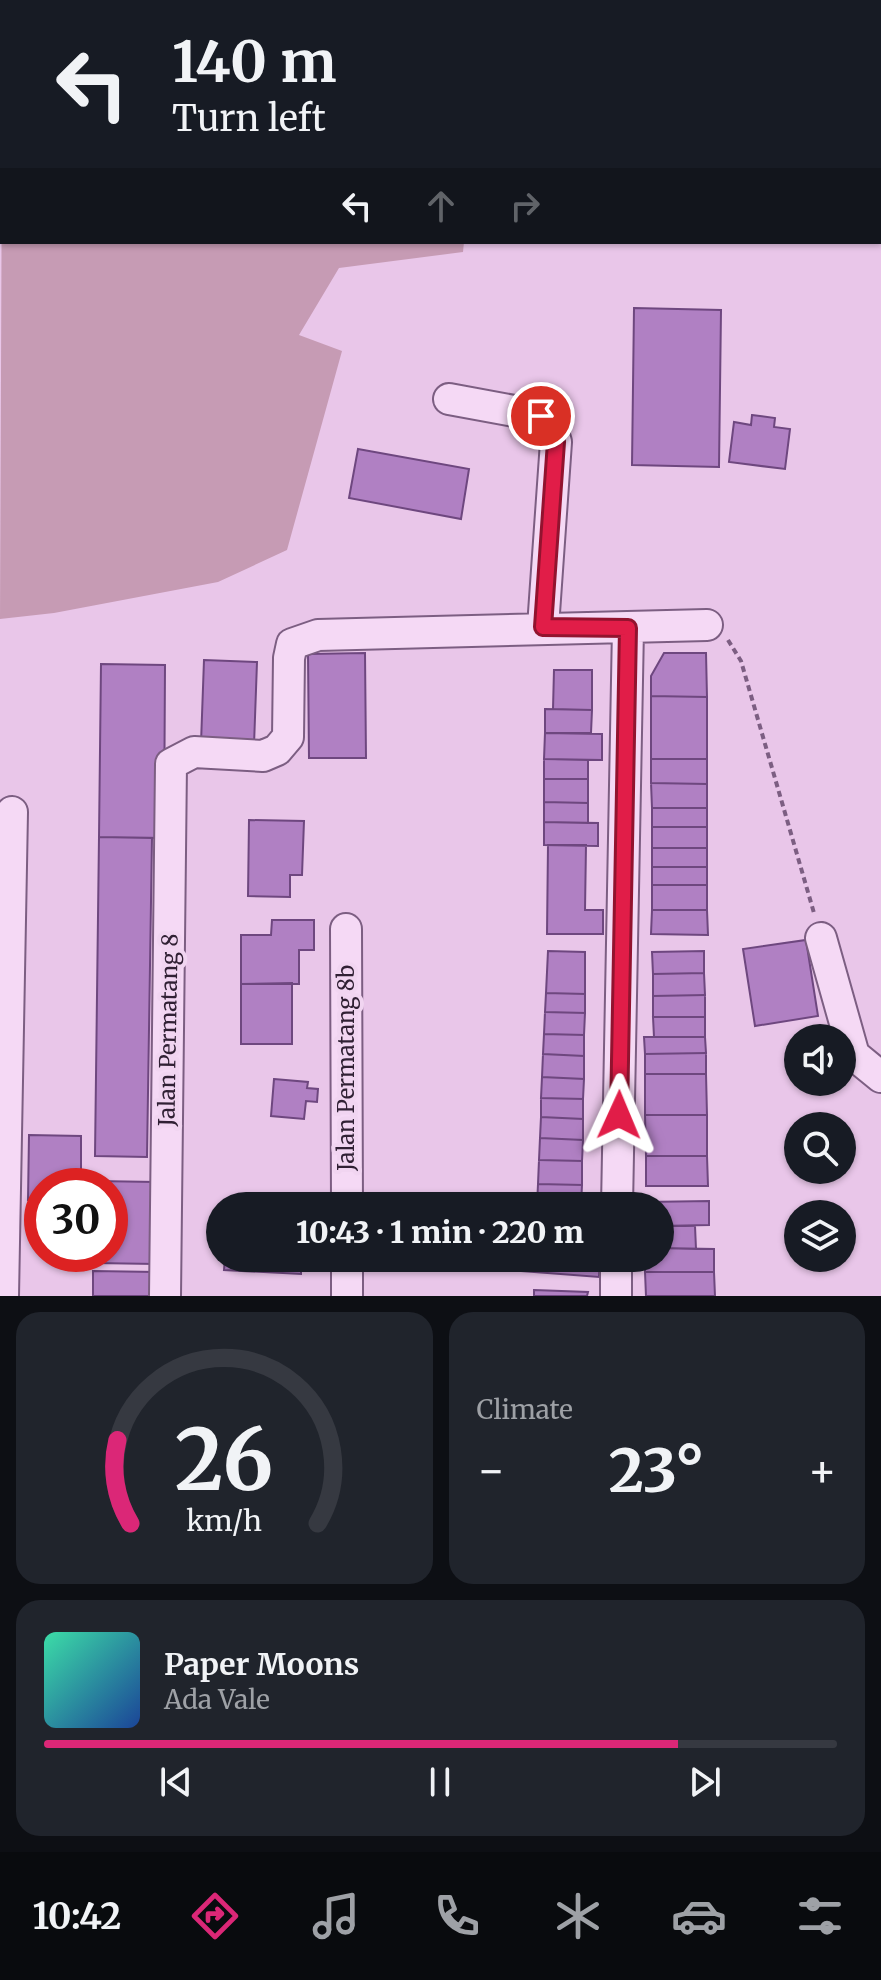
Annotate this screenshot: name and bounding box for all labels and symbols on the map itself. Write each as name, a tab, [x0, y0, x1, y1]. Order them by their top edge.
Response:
pin	[507, 382, 575, 450]
street label: Jalan Permatang 8	[152, 933, 184, 1128]
street label: Jalan Permatang 8b	[332, 965, 360, 1172]
position arrow	[577, 1073, 661, 1157]
speed limit sign: 30	[24, 1168, 128, 1272]

